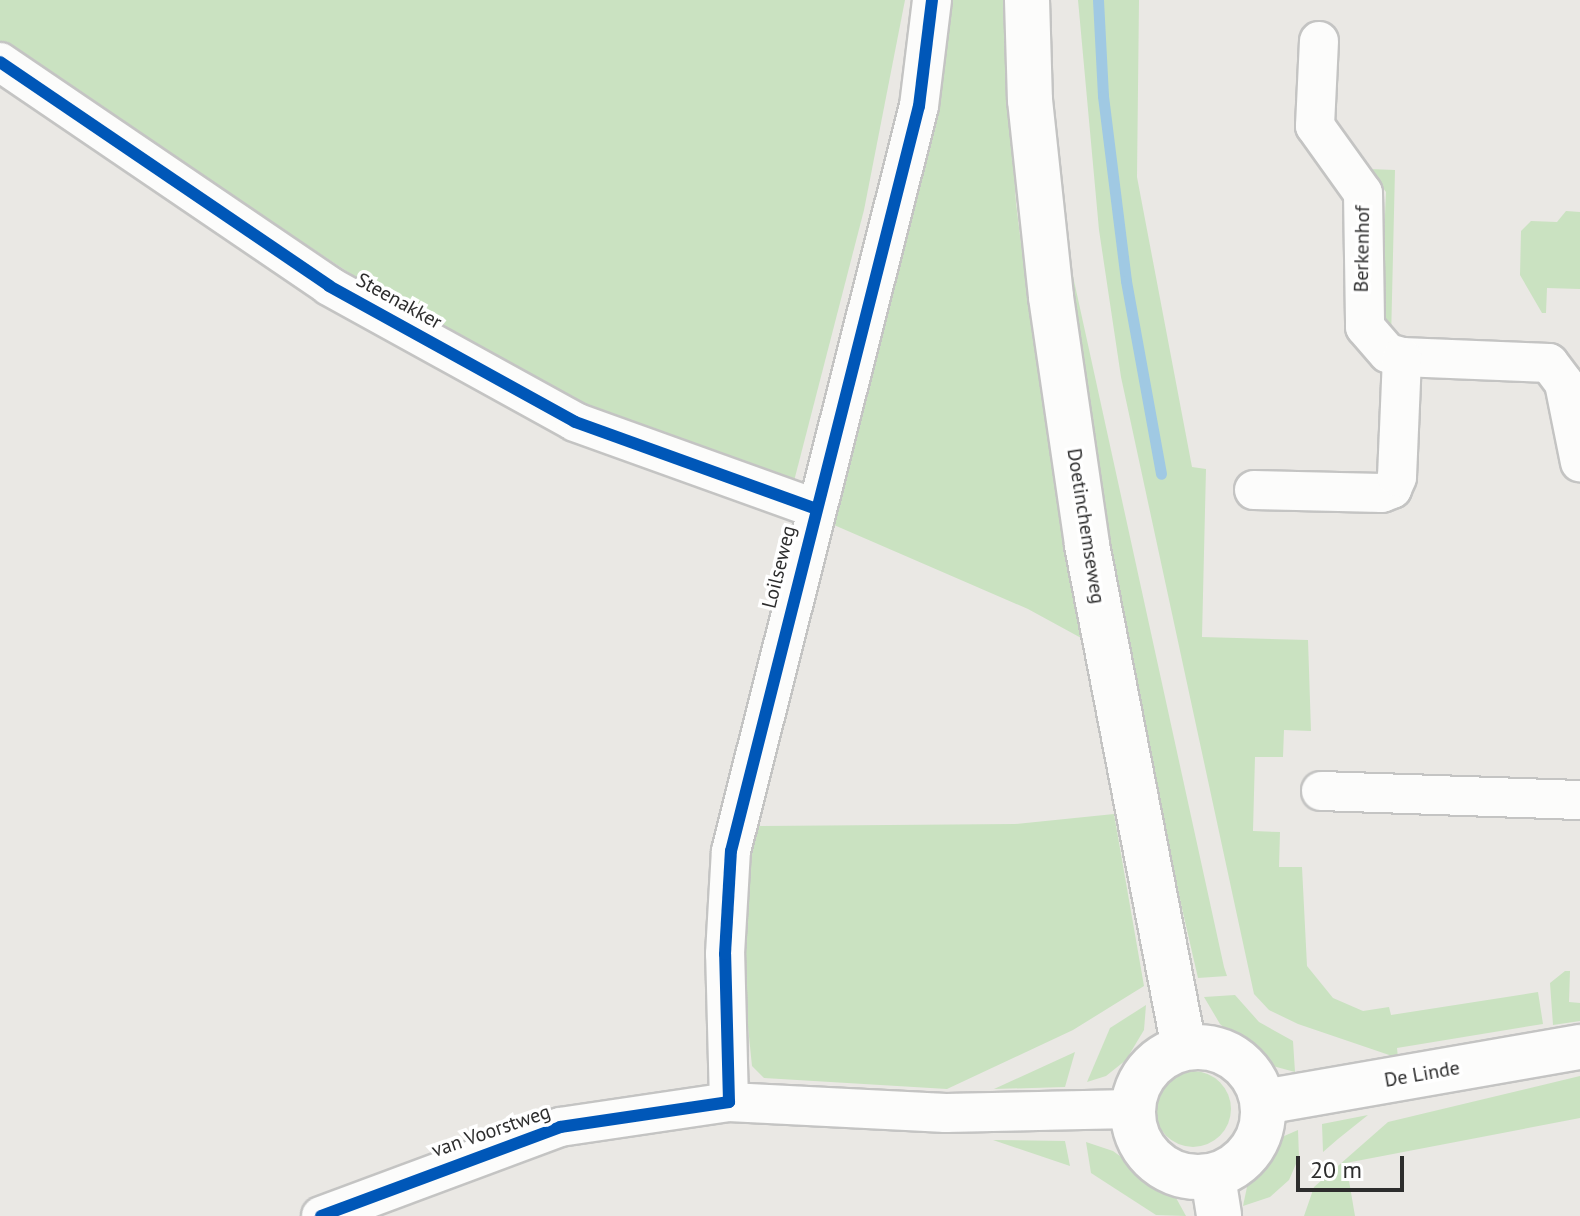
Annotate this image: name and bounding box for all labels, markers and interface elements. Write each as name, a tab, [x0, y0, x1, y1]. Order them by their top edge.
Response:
street label: Berkenhof	[1349, 205, 1375, 293]
street label: Steenakker	[352, 268, 446, 334]
street label: Doetinchemseweg	[1062, 447, 1110, 605]
street label: Loilseweg	[757, 523, 801, 611]
street label: De Linde	[1382, 1056, 1462, 1092]
street label: van Voorstweg	[428, 1099, 554, 1163]
scale bar	[1300, 1140, 1408, 1190]
text: 20 m	[1310, 1154, 1362, 1185]

